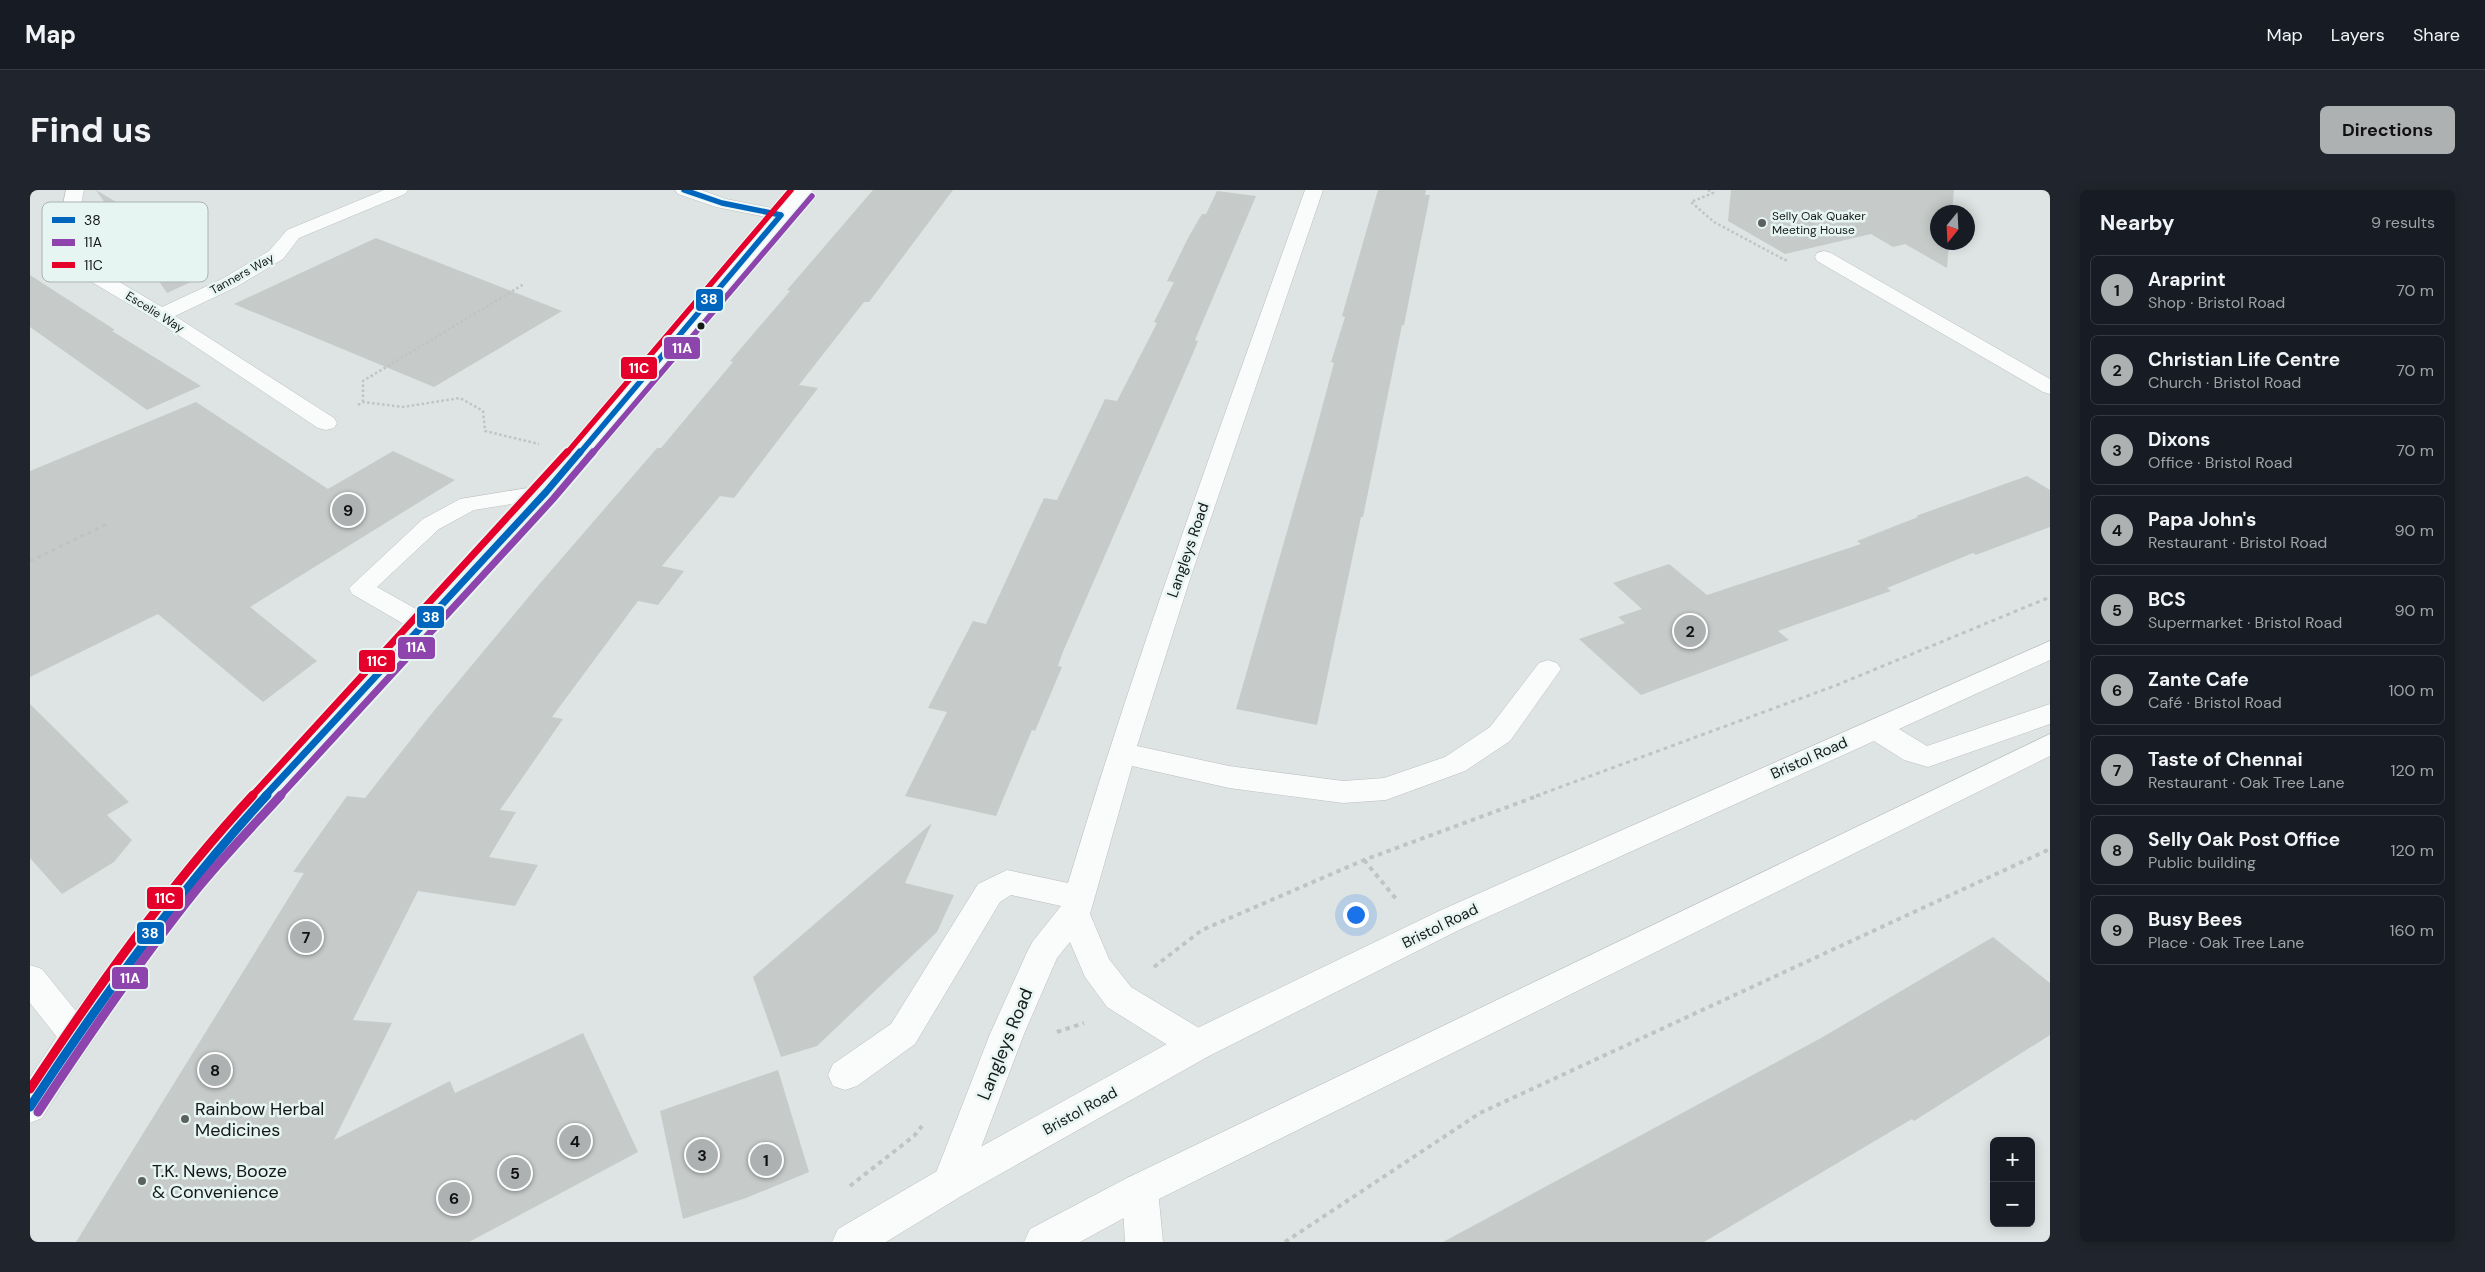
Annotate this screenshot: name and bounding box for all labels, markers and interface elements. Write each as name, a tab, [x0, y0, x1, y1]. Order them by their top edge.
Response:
text: Map	[25, 19, 76, 50]
text: Map	[2267, 23, 2303, 47]
text: Layers	[2331, 23, 2385, 47]
text: Share	[2413, 23, 2460, 47]
button: Directions	[2320, 106, 2455, 154]
text: Find us	[30, 107, 152, 153]
legend	[42, 202, 208, 282]
north arrow	[1930, 205, 1975, 250]
place label: Selly Oak Quaker Meeting House	[1772, 208, 1866, 238]
text: Nearby	[2100, 209, 2174, 237]
text: 38	[84, 211, 101, 229]
text: 9 results	[2371, 212, 2435, 233]
marker: Selly Oak Quaker Meeting House	[1756, 217, 1768, 229]
text: 11A	[84, 233, 102, 251]
street label: Tanners Way	[207, 250, 277, 298]
text: 11C	[84, 256, 103, 274]
text: Araprint	[2148, 267, 2226, 292]
text: 1	[2114, 280, 2120, 301]
text: 70 m	[2396, 280, 2434, 301]
street label: Escelie Way	[123, 288, 188, 336]
line badge: 38	[695, 288, 724, 312]
text: 38	[700, 290, 718, 308]
text: Shop · Bristol Road	[2148, 292, 2285, 313]
unlabelled marker	[696, 321, 706, 331]
line badge: 11A	[663, 336, 701, 360]
text: 11A	[672, 339, 692, 357]
text: Christian Life Centre	[2148, 347, 2340, 372]
line badge: 11C	[620, 356, 658, 380]
text: 11C	[629, 359, 649, 377]
text: 2	[2112, 360, 2122, 381]
text: 70 m	[2396, 360, 2434, 381]
text: Church · Bristol Road	[2148, 372, 2301, 393]
text: Dixons	[2148, 427, 2210, 452]
text: 3	[2112, 440, 2122, 461]
text: 70 m	[2396, 440, 2434, 461]
text: Office · Bristol Road	[2148, 452, 2292, 473]
pin: 9	[332, 491, 364, 529]
street label: Langleys Road	[1162, 500, 1214, 600]
text: Papa John's	[2148, 507, 2256, 532]
text: 4	[2112, 520, 2122, 541]
text: 90 m	[2394, 520, 2434, 541]
text: Restaurant · Bristol Road	[2148, 532, 2327, 553]
text: BCS	[2148, 587, 2186, 612]
text: 5	[2112, 600, 2122, 621]
text: 90 m	[2394, 600, 2434, 621]
line badge: 38	[416, 605, 445, 629]
text: 38	[422, 608, 440, 626]
pin: 2	[1674, 612, 1706, 650]
text: Supermarket · Bristol Road	[2148, 612, 2342, 633]
line badge: 11A	[397, 636, 436, 660]
text: 11A	[406, 638, 426, 656]
line badge: 11C	[358, 649, 396, 673]
text: 11C	[367, 652, 387, 670]
text: Zante Cafe	[2148, 667, 2249, 692]
text: 6	[2112, 680, 2122, 701]
text: 100 m	[2389, 680, 2434, 701]
text: Café · Bristol Road	[2148, 692, 2282, 713]
street label: Bristol Road	[1767, 732, 1851, 784]
text: Taste of Chennai	[2148, 747, 2303, 772]
text: 7	[2113, 760, 2121, 781]
text: 120 m	[2390, 760, 2434, 781]
text: Restaurant · Oak Tree Lane	[2148, 772, 2345, 793]
text: Selly Oak Post Office	[2148, 827, 2340, 852]
text: 8	[2112, 840, 2122, 861]
text: 120 m	[2390, 840, 2434, 861]
text: Public building	[2148, 852, 2256, 873]
line badge: 11C	[146, 886, 184, 910]
text: 11C	[155, 889, 175, 907]
street label: Bristol Road	[1399, 899, 1481, 953]
your location	[1343, 902, 1369, 928]
text: Busy Bees	[2148, 907, 2242, 932]
pin: 7	[290, 918, 322, 956]
text: 9	[2112, 920, 2122, 941]
text: 160 m	[2390, 920, 2434, 941]
line badge: 38	[136, 921, 165, 945]
text: 38	[141, 924, 159, 942]
text: Place · Oak Tree Lane	[2148, 932, 2304, 953]
line badge: 11A	[111, 966, 149, 990]
text: 11A	[120, 969, 140, 987]
street label: Langleys Road	[972, 984, 1038, 1104]
pin: 8	[199, 1051, 231, 1089]
street label: Bristol Road	[1039, 1082, 1121, 1140]
place label: Rainbow Herbal Medicines	[195, 1097, 324, 1142]
marker: Rainbow Herbal Medicines	[179, 1113, 191, 1125]
pin: 4	[559, 1122, 591, 1160]
pin: 3	[686, 1136, 718, 1174]
map controls	[1990, 1137, 2035, 1227]
button: +	[1990, 1137, 2035, 1182]
pin: 1	[750, 1141, 782, 1179]
pin: 5	[499, 1154, 531, 1192]
place label: T.K. News, Booze & Convenience	[152, 1159, 287, 1204]
marker: T.K. News, Booze & Convenience	[136, 1175, 148, 1187]
pin: 6	[438, 1179, 470, 1217]
button: −	[1990, 1182, 2035, 1227]

